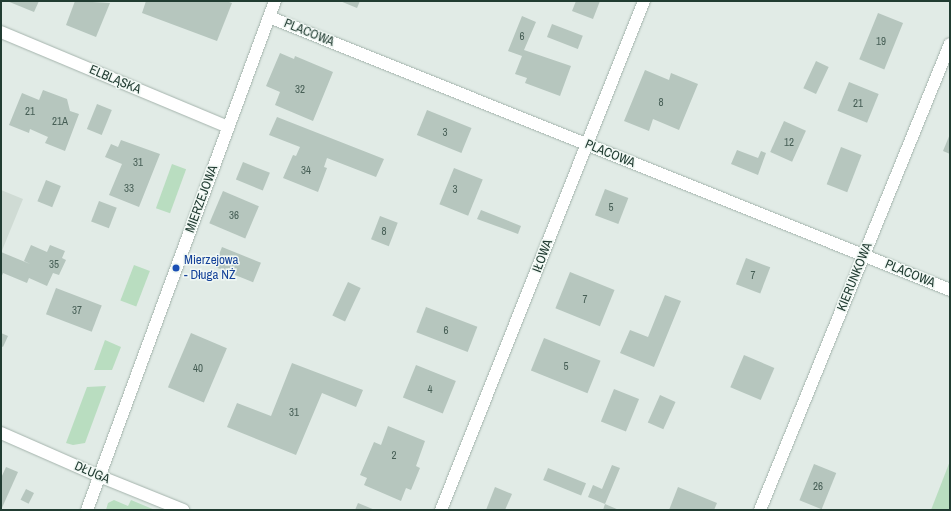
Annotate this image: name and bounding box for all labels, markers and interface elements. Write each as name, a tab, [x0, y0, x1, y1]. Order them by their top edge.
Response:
street label: PLACOWA	[282, 16, 336, 50]
house number: 6	[519, 29, 525, 43]
house number: 19	[876, 34, 886, 48]
street label: ELBLĄSKA	[87, 62, 143, 98]
house number: 32	[295, 82, 305, 96]
house number: 8	[658, 95, 664, 109]
house number: 21	[853, 96, 863, 110]
house number: 21	[25, 104, 35, 118]
house number: 21A	[52, 114, 68, 128]
house number: 3	[442, 125, 448, 139]
house number: 12	[784, 135, 794, 149]
street label: PLACOWA	[583, 137, 637, 171]
house number: 31	[133, 155, 143, 169]
street label: MIERZEJOWA	[183, 163, 221, 235]
house number: 34	[301, 163, 311, 177]
house number: 33	[124, 181, 134, 195]
house number: 3	[452, 182, 458, 196]
house number: 5	[608, 200, 614, 214]
house number: 36	[229, 208, 239, 222]
house number: 8	[381, 224, 387, 238]
street label: IŁOWA	[530, 237, 556, 275]
street label: KIERUNKOWA	[834, 240, 876, 314]
place label: Mierzejowa - Długa NŻ	[184, 253, 238, 284]
house number: 35	[49, 257, 59, 271]
street label: PLACOWA	[883, 257, 937, 291]
marker: Mierzejowa - Długa NŻ	[171, 263, 181, 273]
house number: 7	[750, 268, 756, 282]
house number: 7	[582, 292, 588, 306]
house number: 37	[72, 303, 82, 317]
house number: 6	[443, 323, 449, 337]
house number: 5	[563, 359, 569, 373]
house number: 40	[193, 361, 203, 375]
house number: 4	[427, 382, 433, 396]
house number: 31	[289, 405, 299, 419]
house number: 2	[391, 448, 397, 462]
street label: DŁUGA	[72, 459, 112, 487]
house number: 26	[813, 479, 823, 493]

